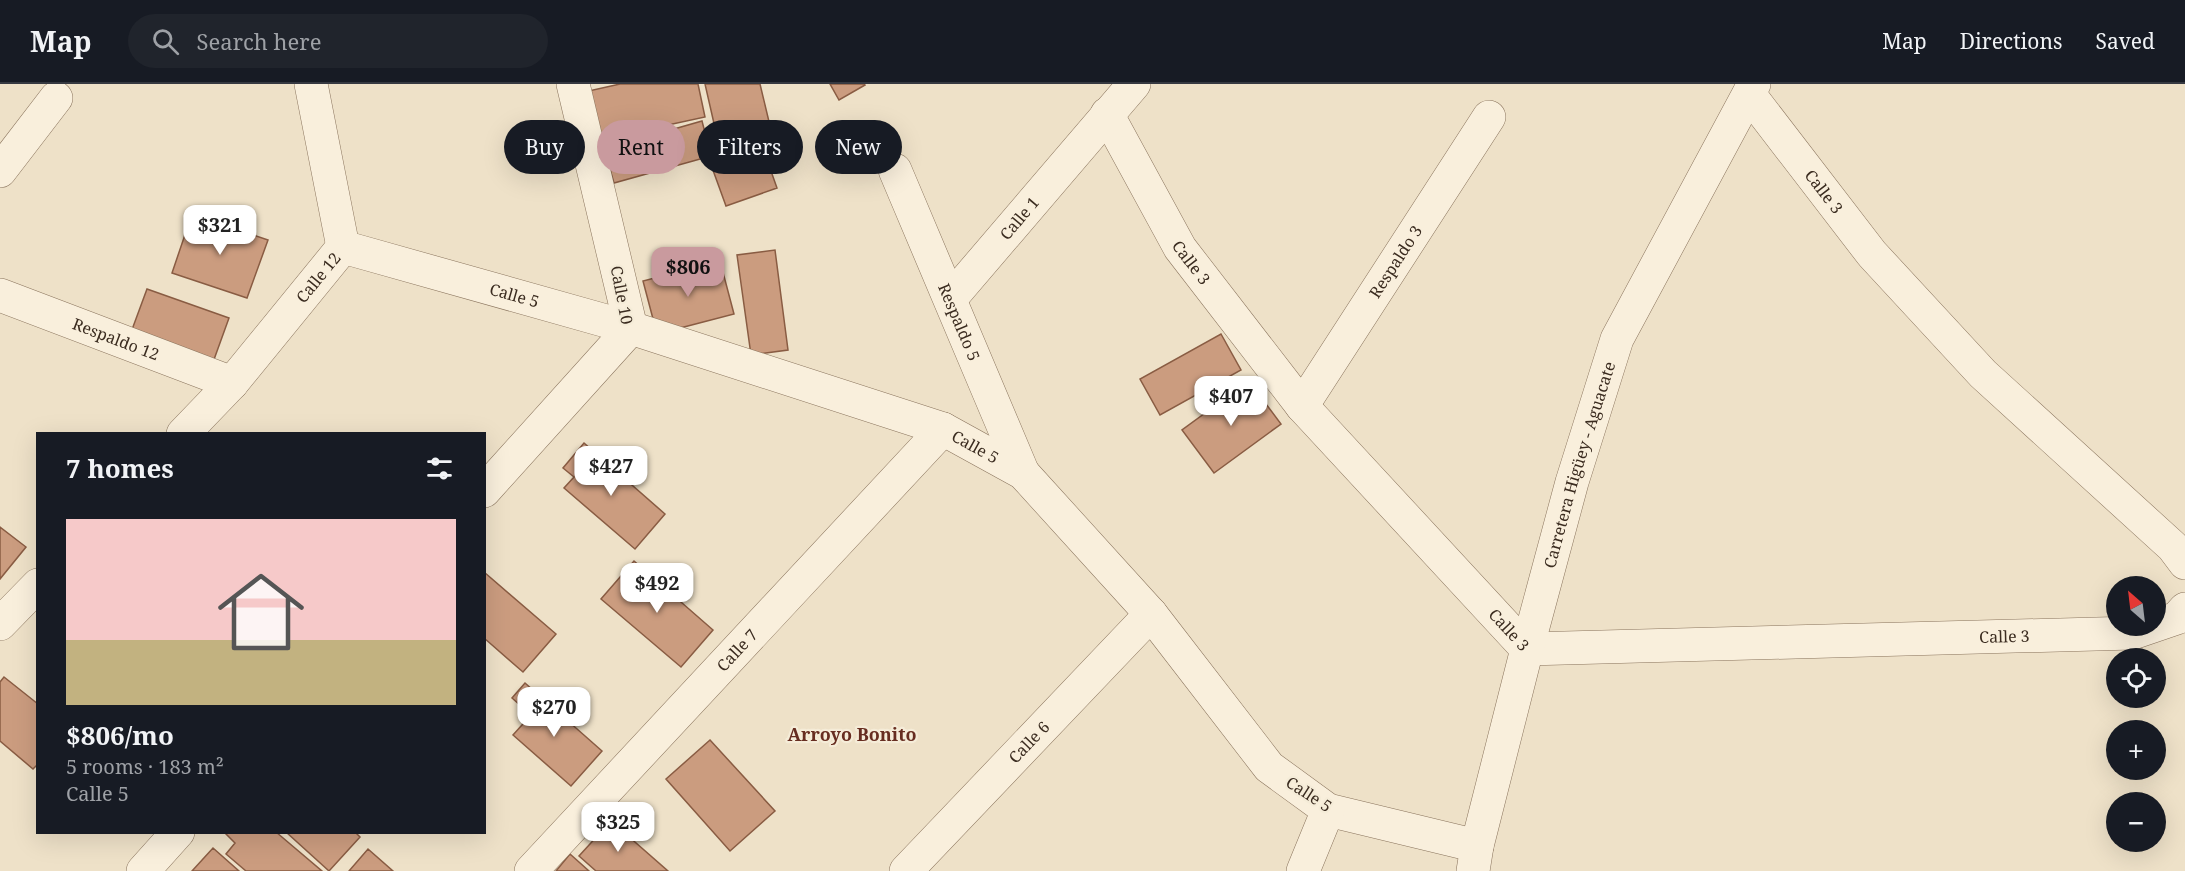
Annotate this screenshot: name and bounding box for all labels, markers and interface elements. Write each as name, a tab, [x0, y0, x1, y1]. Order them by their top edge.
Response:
search box	[128, 14, 548, 68]
text: Map	[30, 22, 92, 60]
icon: search	[149, 25, 182, 58]
text: Search here	[197, 26, 321, 56]
text: Map	[1882, 27, 1927, 55]
text: Directions	[1960, 27, 2062, 55]
text: Saved	[2095, 27, 2155, 55]
chip: Buy	[504, 120, 585, 174]
chip: Rent	[597, 120, 685, 174]
chip: Filters	[697, 120, 803, 174]
chip: New	[815, 120, 902, 174]
street label: Calle 3	[1800, 165, 1848, 218]
street label: Calle 1	[994, 192, 1044, 245]
pin: $321	[184, 205, 256, 256]
text: $321	[197, 211, 243, 238]
street label: Respaldo 3	[1364, 221, 1427, 302]
street label: Calle 3	[1167, 237, 1215, 289]
street label: Calle 12	[291, 247, 345, 307]
pin: $806	[652, 247, 724, 298]
text: $806	[665, 253, 711, 280]
street label: Calle 10	[606, 264, 638, 326]
street label: Calle 5	[487, 278, 542, 313]
street label: Respaldo 5	[933, 280, 985, 364]
street label: Respaldo 12	[69, 313, 162, 365]
street label: Carretera Higüey - Aguacate	[1538, 359, 1620, 571]
pin: $407	[1195, 376, 1267, 427]
text: $407	[1208, 382, 1254, 409]
street label: Calle 5	[948, 425, 1003, 469]
pin: $427	[575, 446, 647, 497]
text: 7 homes	[66, 450, 174, 486]
icon: filters	[423, 452, 456, 485]
text: $427	[588, 452, 634, 479]
icon: home	[207, 558, 315, 666]
pin: $492	[621, 563, 693, 614]
text: $492	[634, 569, 680, 596]
north arrow	[2106, 576, 2166, 636]
map controls	[2106, 576, 2166, 852]
street label: Calle 3	[1484, 604, 1534, 656]
street label: Calle 7	[712, 624, 762, 676]
street label: Calle 3	[1979, 625, 2030, 648]
button: locate	[2106, 648, 2166, 708]
pin: $270	[518, 687, 590, 738]
text: $270	[531, 693, 577, 720]
street label: Calle 6	[1003, 716, 1054, 768]
text: $806/mo	[66, 717, 174, 753]
button: +	[2106, 720, 2166, 780]
district label: Arroyo Bonito	[787, 722, 917, 746]
text: 5 rooms · 183 m²	[66, 753, 224, 780]
street label: Calle 5	[1282, 771, 1336, 817]
text: Calle 5	[66, 780, 129, 807]
button: −	[2106, 792, 2166, 852]
pin: $325	[582, 802, 654, 853]
text: $325	[595, 808, 641, 835]

